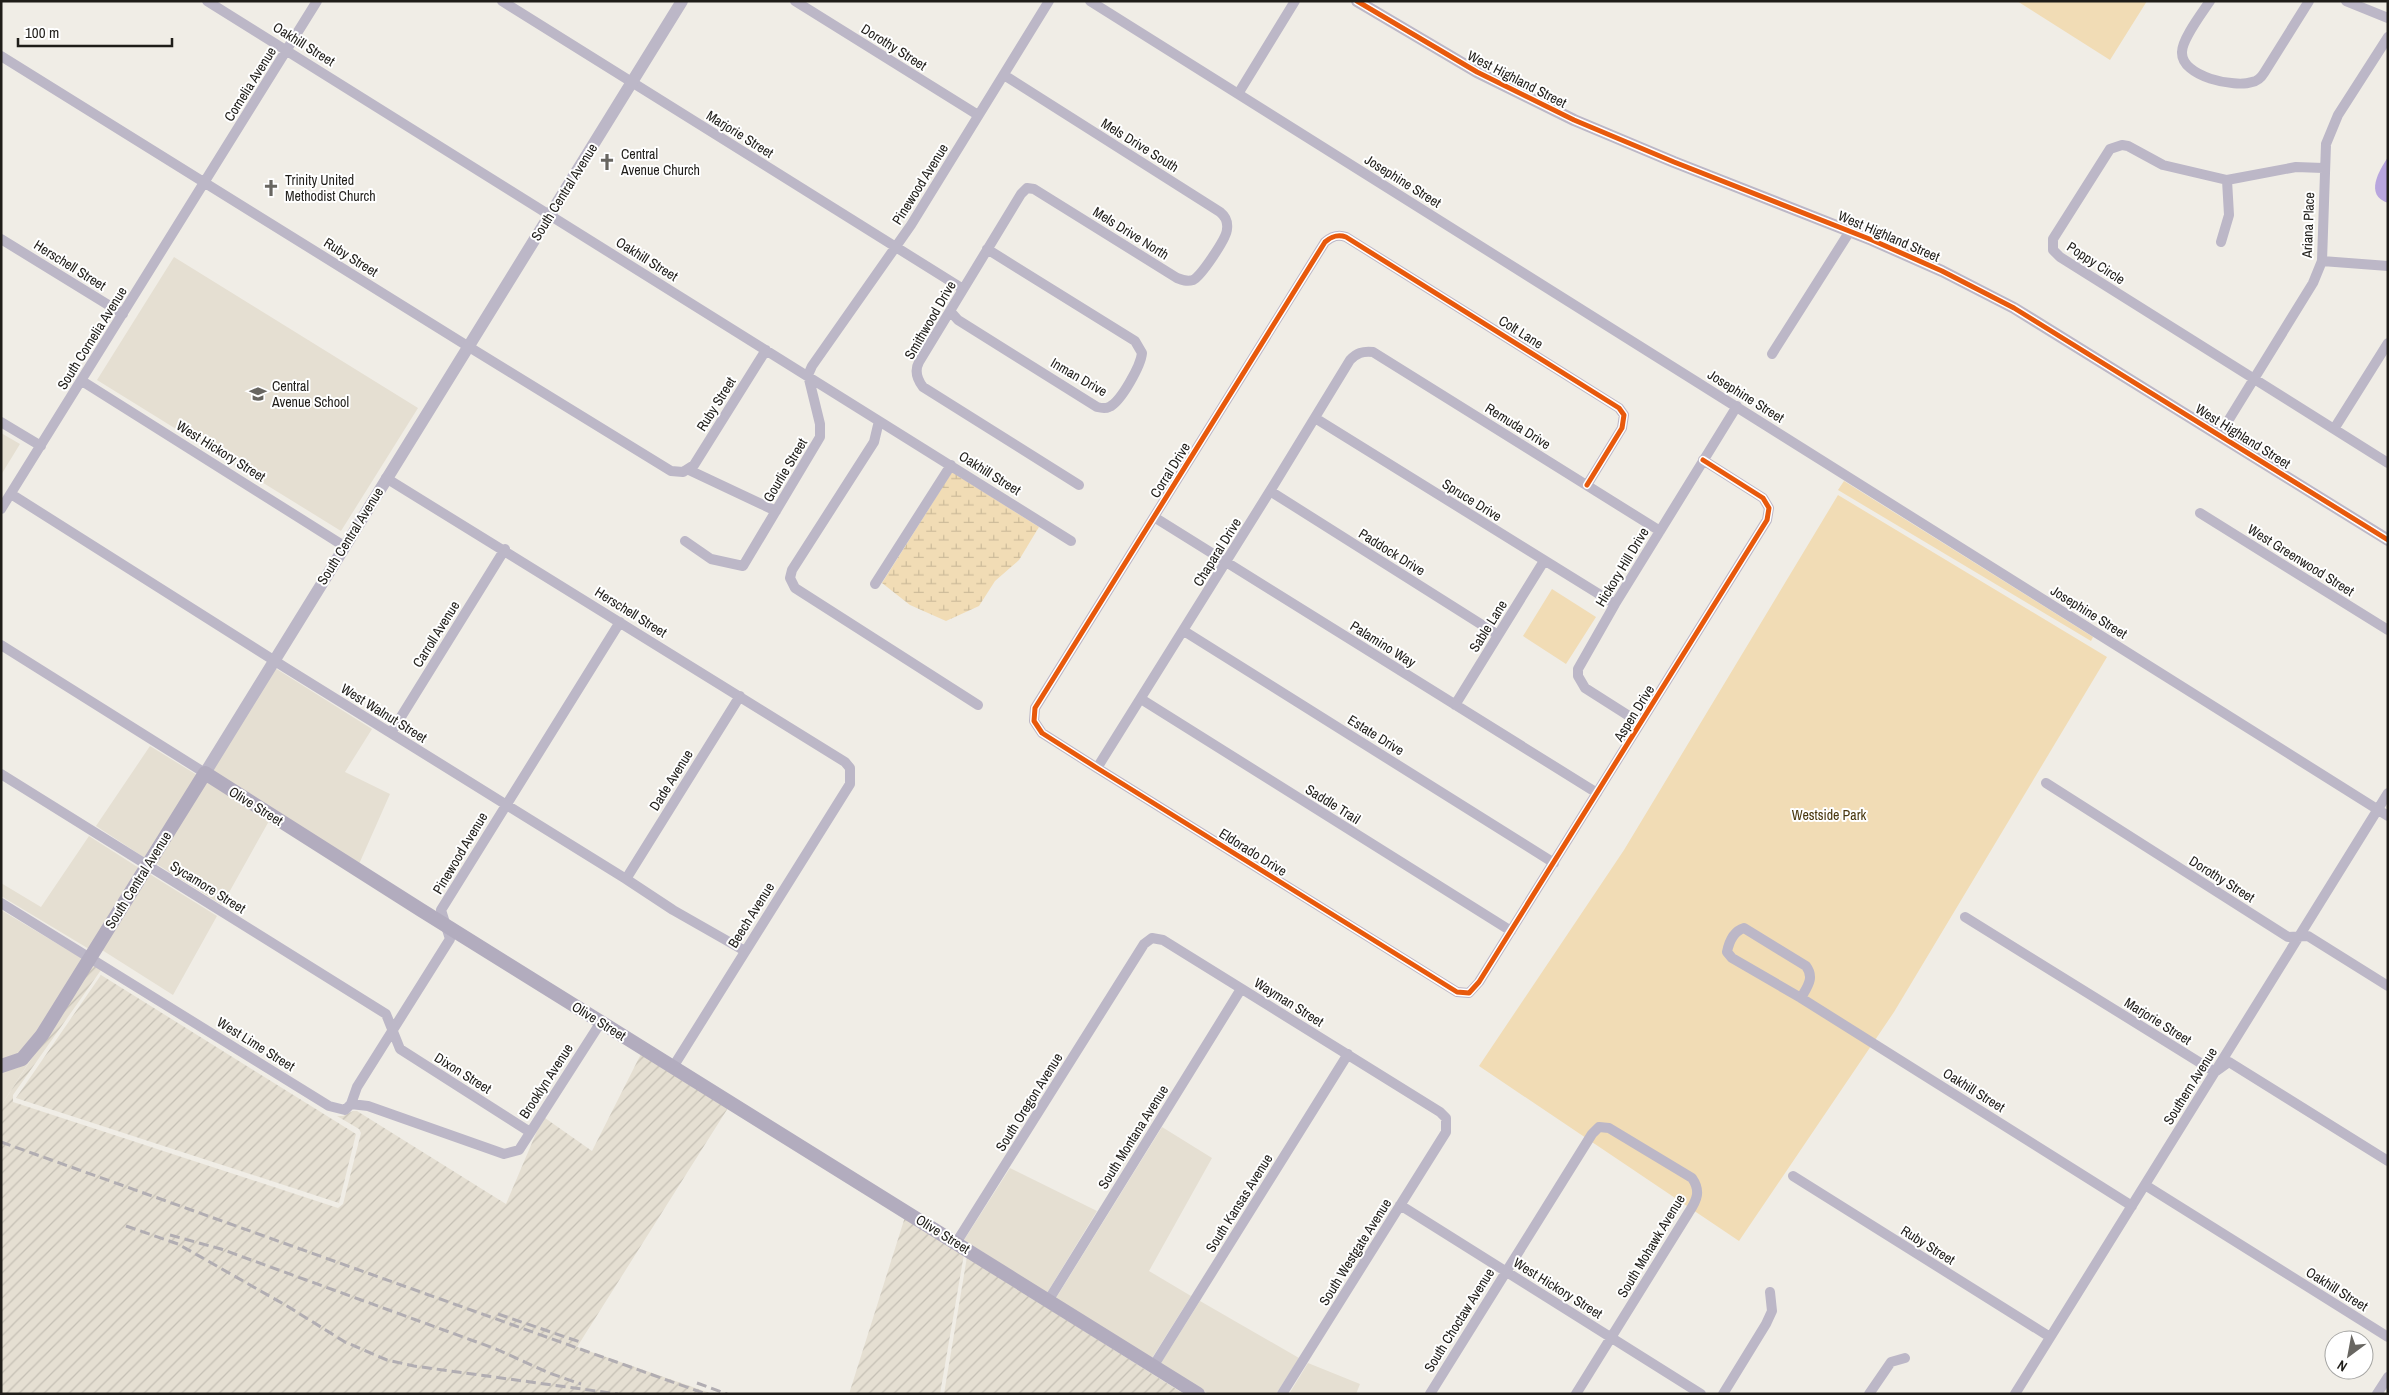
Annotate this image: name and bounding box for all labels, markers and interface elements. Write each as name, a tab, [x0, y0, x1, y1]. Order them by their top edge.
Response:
scale bar	[18, 15, 171, 47]
street label: Oakhill Street	[270, 18, 338, 70]
street label: Dorothy Street	[858, 20, 930, 74]
text: 100 m	[25, 22, 59, 43]
street label: Cornelia Avenue	[220, 43, 280, 125]
street label: West Highland Street	[1464, 46, 1570, 112]
street label: Marjorie Street	[703, 106, 777, 162]
street label: Mels Drive South	[1098, 114, 1182, 176]
street label: South Central Avenue	[527, 140, 601, 244]
street label: Pinewood Avenue	[888, 140, 952, 228]
place label: Central Avenue Church	[620, 145, 700, 179]
street label: Josephine Street	[1361, 150, 1445, 212]
church icon: Central Avenue Church	[597, 152, 617, 172]
place label: Trinity United Methodist Church	[285, 171, 376, 205]
church icon: Trinity United Methodist Church	[261, 178, 281, 198]
street label: Ariana Place	[2298, 192, 2318, 259]
street label: Mels Drive North	[1090, 203, 1172, 263]
street label: West Highland Street	[1835, 206, 1943, 266]
street label: Ruby Street	[321, 233, 381, 281]
street label: Oakhill Street	[613, 233, 681, 285]
street label: Herschell Street	[31, 236, 109, 294]
street label: Poppy Circle	[2064, 238, 2128, 288]
street label: Smithwood Drive	[900, 277, 960, 363]
street label: South Cornelia Avenue	[53, 283, 131, 393]
street label: Colt Lane	[1495, 311, 1547, 353]
street label: Inman Drive	[1047, 354, 1111, 400]
street label: Josephine Street	[1704, 365, 1788, 427]
street label: Ruby Street	[692, 374, 740, 434]
place label: Central Avenue School	[271, 377, 349, 411]
school or university icon: Central Avenue School	[248, 384, 268, 404]
street label: Remuda Drive	[1482, 399, 1554, 453]
street label: West Highland Street	[2192, 400, 2294, 472]
street label: West Hickory Street	[173, 416, 269, 486]
street label: Gourlie Street	[759, 435, 811, 505]
street label: Corral Drive	[1146, 439, 1194, 501]
street label: Oakhill Street	[956, 447, 1024, 499]
street label: Spruce Drive	[1439, 475, 1505, 525]
street label: South Central Avenue	[313, 484, 387, 588]
street label: Chaparal Drive	[1189, 514, 1245, 590]
street label: West Greenwood Street	[2244, 520, 2358, 600]
street label: Paddock Drive	[1355, 524, 1429, 580]
street label: Hickory Hill Drive	[1591, 524, 1653, 610]
street label: Josephine Street	[2047, 581, 2131, 643]
street label: Herschell Street	[592, 583, 670, 641]
street label: Carroll Avenue	[408, 597, 464, 671]
street label: Sable Lane	[1465, 597, 1511, 655]
street label: Palamino Way	[1347, 617, 1419, 671]
street label: West Walnut Street	[338, 679, 430, 747]
street label: Aspen Drive	[1609, 681, 1658, 745]
street label: Estate Drive	[1344, 711, 1408, 759]
street label: Dade Avenue	[645, 746, 697, 814]
street label: Saddle Trail	[1302, 780, 1364, 828]
street label: Olive Street	[226, 782, 286, 830]
park label: Westside Park	[1792, 806, 1866, 824]
street label: Pinewood Avenue	[429, 809, 491, 897]
street label: Eldorado Drive	[1216, 824, 1290, 880]
street label: South Central Avenue	[101, 828, 175, 932]
street label: Dorothy Street	[2186, 852, 2258, 906]
street label: Sycamore Street	[167, 857, 249, 917]
street label: Beech Avenue	[724, 879, 778, 951]
street label: Wayman Street	[1251, 974, 1327, 1030]
street label: Marjorie Street	[2121, 993, 2195, 1049]
street label: Olive Street	[569, 997, 629, 1045]
street label: West Lime Street	[214, 1013, 298, 1075]
street label: Brooklyn Avenue	[515, 1040, 577, 1122]
street label: Southern Avenue	[2159, 1044, 2221, 1128]
street label: Dixon Street	[431, 1048, 495, 1098]
street label: South Oregon Avenue	[991, 1049, 1067, 1155]
street label: Oakhill Street	[1940, 1064, 2008, 1116]
street label: South Montana Avenue	[1094, 1082, 1172, 1192]
street label: South Kansas Avenue	[1201, 1150, 1277, 1256]
street label: South Mohawk Avenue	[1613, 1191, 1689, 1301]
street label: South Westgate Avenue	[1315, 1195, 1395, 1309]
street label: Olive Street	[913, 1210, 973, 1258]
street label: Ruby Street	[1898, 1221, 1958, 1269]
street label: West Hickory Street	[1510, 1253, 1606, 1323]
street label: Oakhill Street	[2303, 1263, 2371, 1315]
street label: South Choctaw Avenue	[1420, 1265, 1498, 1375]
north arrow	[2324, 1330, 2374, 1380]
text: N	[2334, 1356, 2350, 1376]

